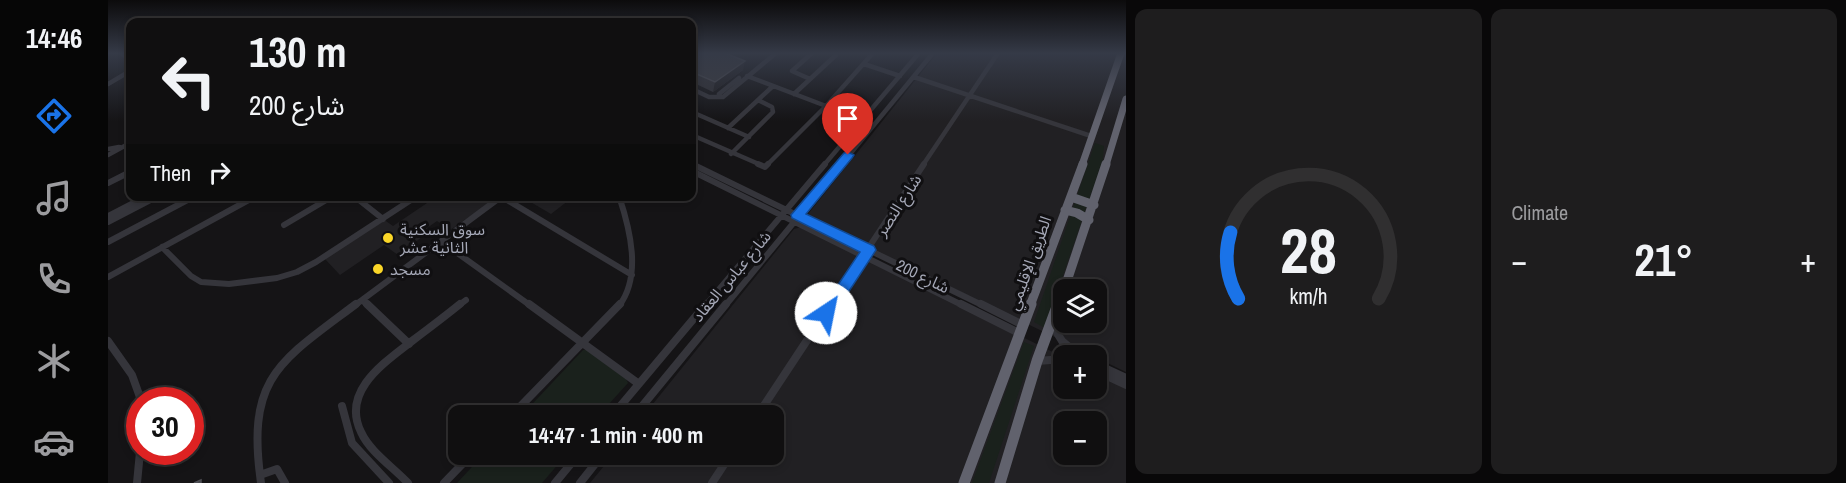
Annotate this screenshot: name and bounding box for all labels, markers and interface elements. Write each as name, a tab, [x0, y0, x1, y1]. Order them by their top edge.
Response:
text: 14:46	[26, 20, 82, 56]
text: 130 m	[249, 24, 347, 80]
icon: left	[150, 42, 228, 120]
text: شارع 200	[249, 87, 345, 123]
pin	[822, 93, 873, 155]
icon: directions	[33, 95, 75, 137]
icon: arrive	[831, 102, 864, 135]
icon: right	[203, 156, 236, 189]
text: Then	[150, 158, 191, 188]
street label: شارع النصر	[869, 170, 928, 242]
icon: music	[33, 177, 75, 219]
text: Climate	[1512, 199, 1568, 226]
text: 28	[1280, 208, 1337, 292]
street label: الطريق الإقليمي	[1002, 213, 1058, 314]
place label: سوق السكنية الثانية عشر	[399, 218, 485, 258]
street label: شارع عباس العقاد	[686, 226, 777, 327]
text: 21°	[1634, 229, 1693, 290]
marker: سوق السكنية الثانية عشر	[381, 231, 395, 245]
text: −	[1512, 238, 1527, 282]
text: +	[1800, 238, 1816, 282]
street label: شارع 200	[892, 254, 953, 300]
icon: phone	[33, 258, 75, 300]
place label: مسجد	[390, 258, 431, 280]
marker: مسجد	[371, 262, 385, 276]
map controls	[1053, 279, 1107, 465]
button: layers	[1053, 279, 1107, 333]
position arrow	[794, 281, 858, 345]
text: km/h	[1289, 282, 1327, 311]
icon: climate	[33, 340, 75, 382]
button: +	[1053, 345, 1107, 399]
speed limit sign: 30	[126, 387, 204, 465]
button: −	[1053, 411, 1107, 465]
text: 14:47 · 1 min · 400 m	[529, 420, 703, 450]
icon: car	[33, 421, 75, 463]

